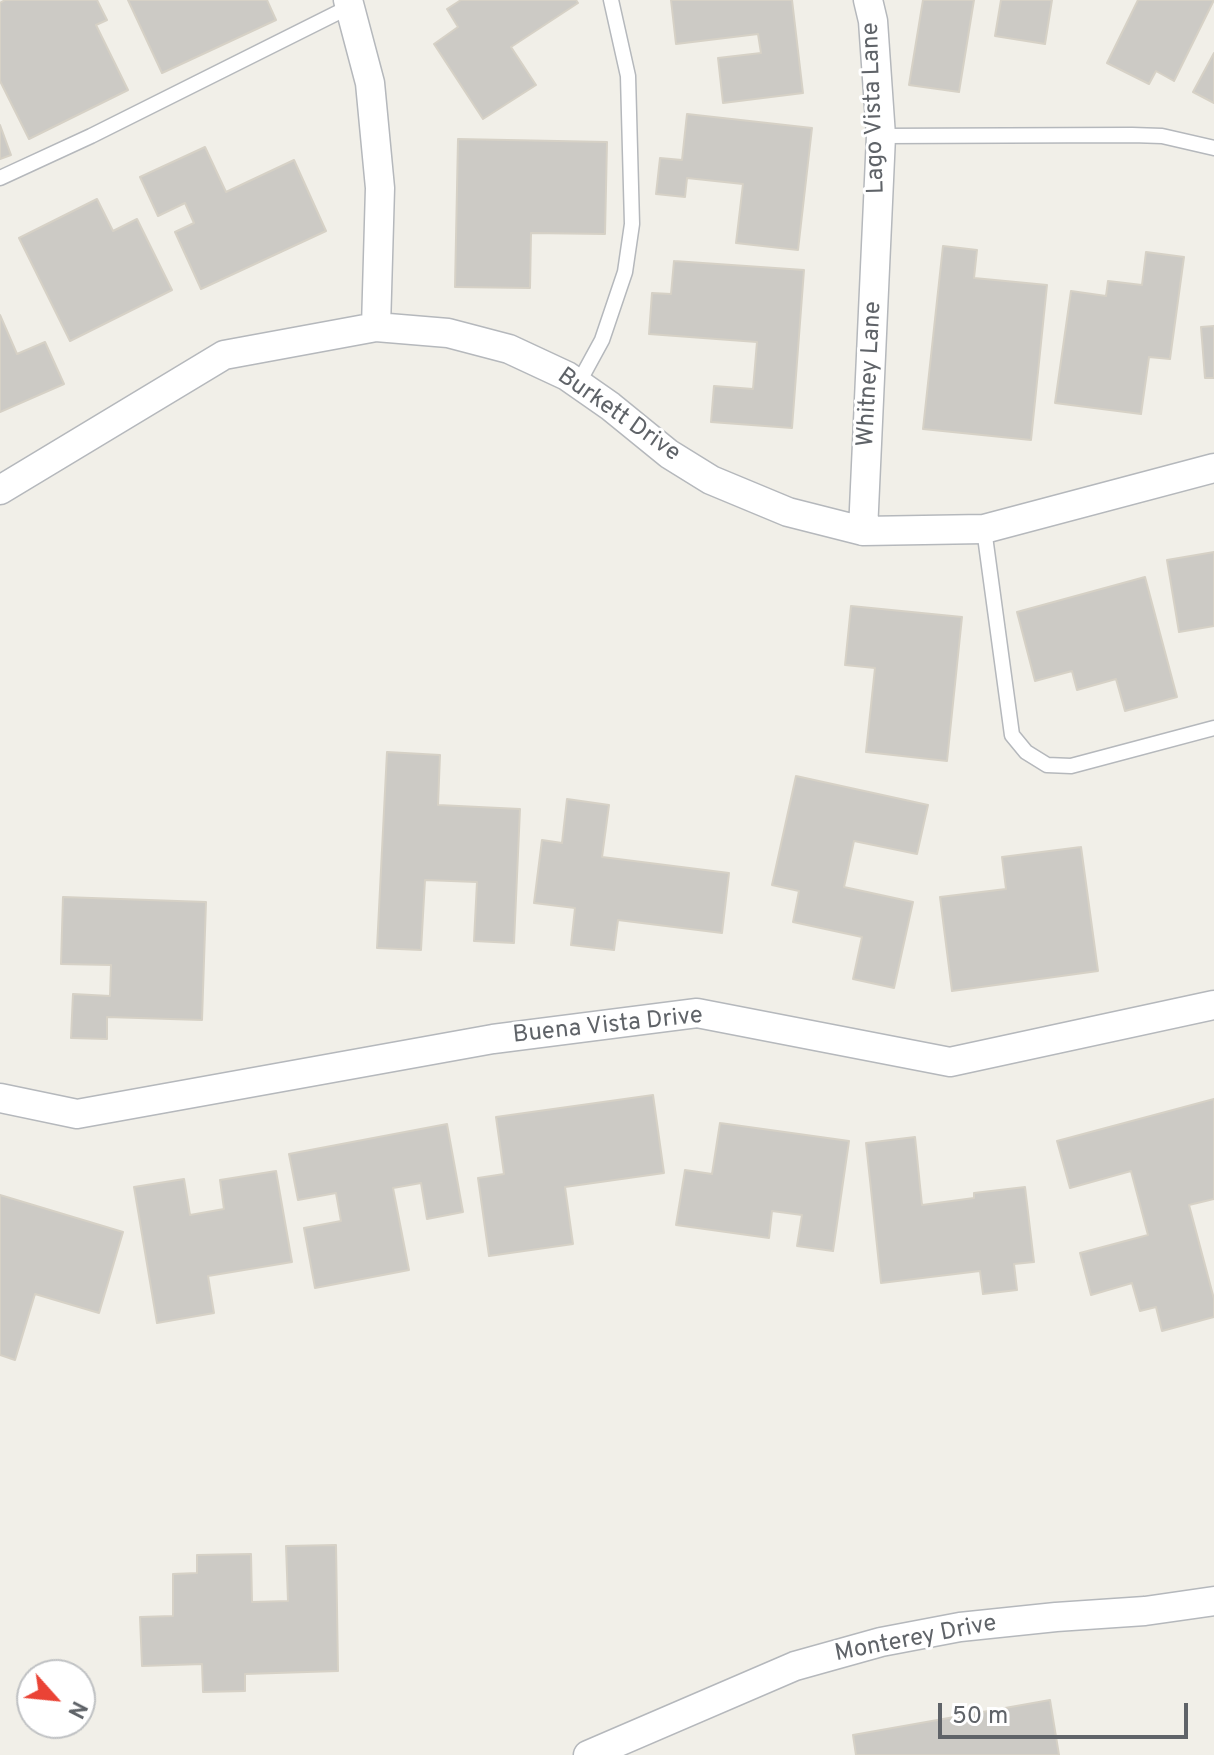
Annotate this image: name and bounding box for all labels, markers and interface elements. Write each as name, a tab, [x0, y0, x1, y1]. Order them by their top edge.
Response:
street label: Lago Vista Lane	[858, 22, 892, 194]
street label: Whitney Lane	[853, 301, 889, 447]
street label: Burkett Drive	[551, 363, 685, 469]
street label: Buena Vista Drive	[512, 1003, 704, 1051]
street label: Monterey Drive	[833, 1610, 999, 1670]
north arrow	[16, 1659, 96, 1739]
scale bar	[942, 1687, 1192, 1737]
text: N	[60, 1696, 92, 1722]
text: 50 m	[952, 1702, 1008, 1732]

